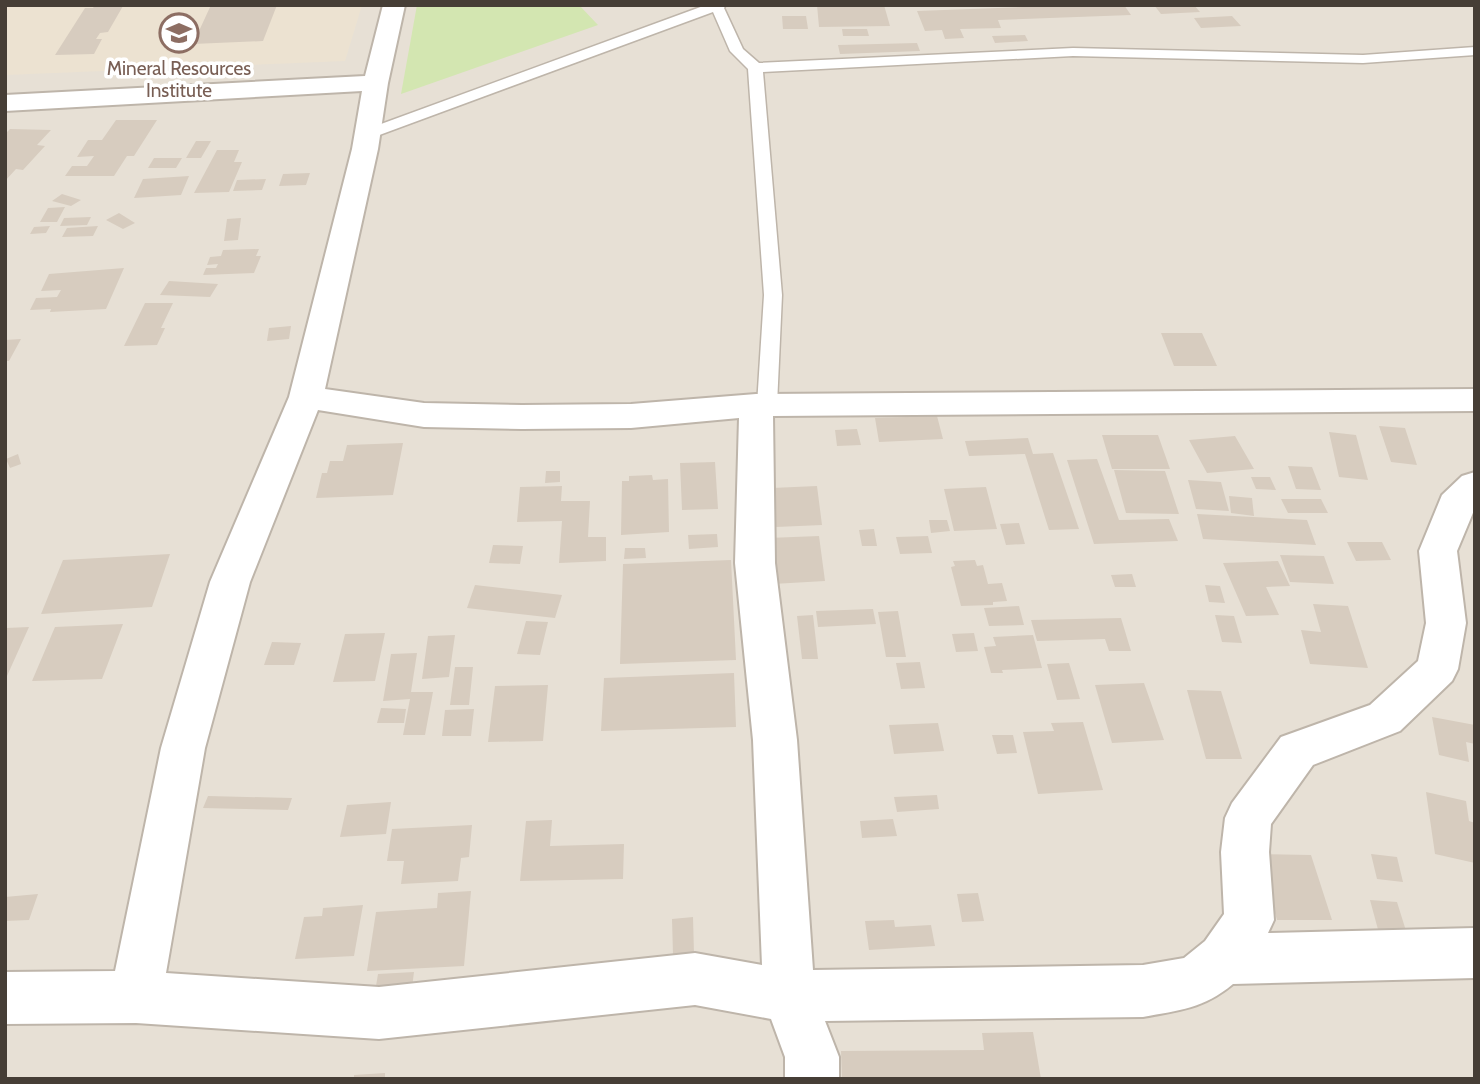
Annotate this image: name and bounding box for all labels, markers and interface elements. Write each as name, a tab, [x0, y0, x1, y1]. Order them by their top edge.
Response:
school or university icon: Mineral Resources Institute	[158, 12, 200, 54]
place label: Mineral Resources Institute	[107, 57, 251, 102]

